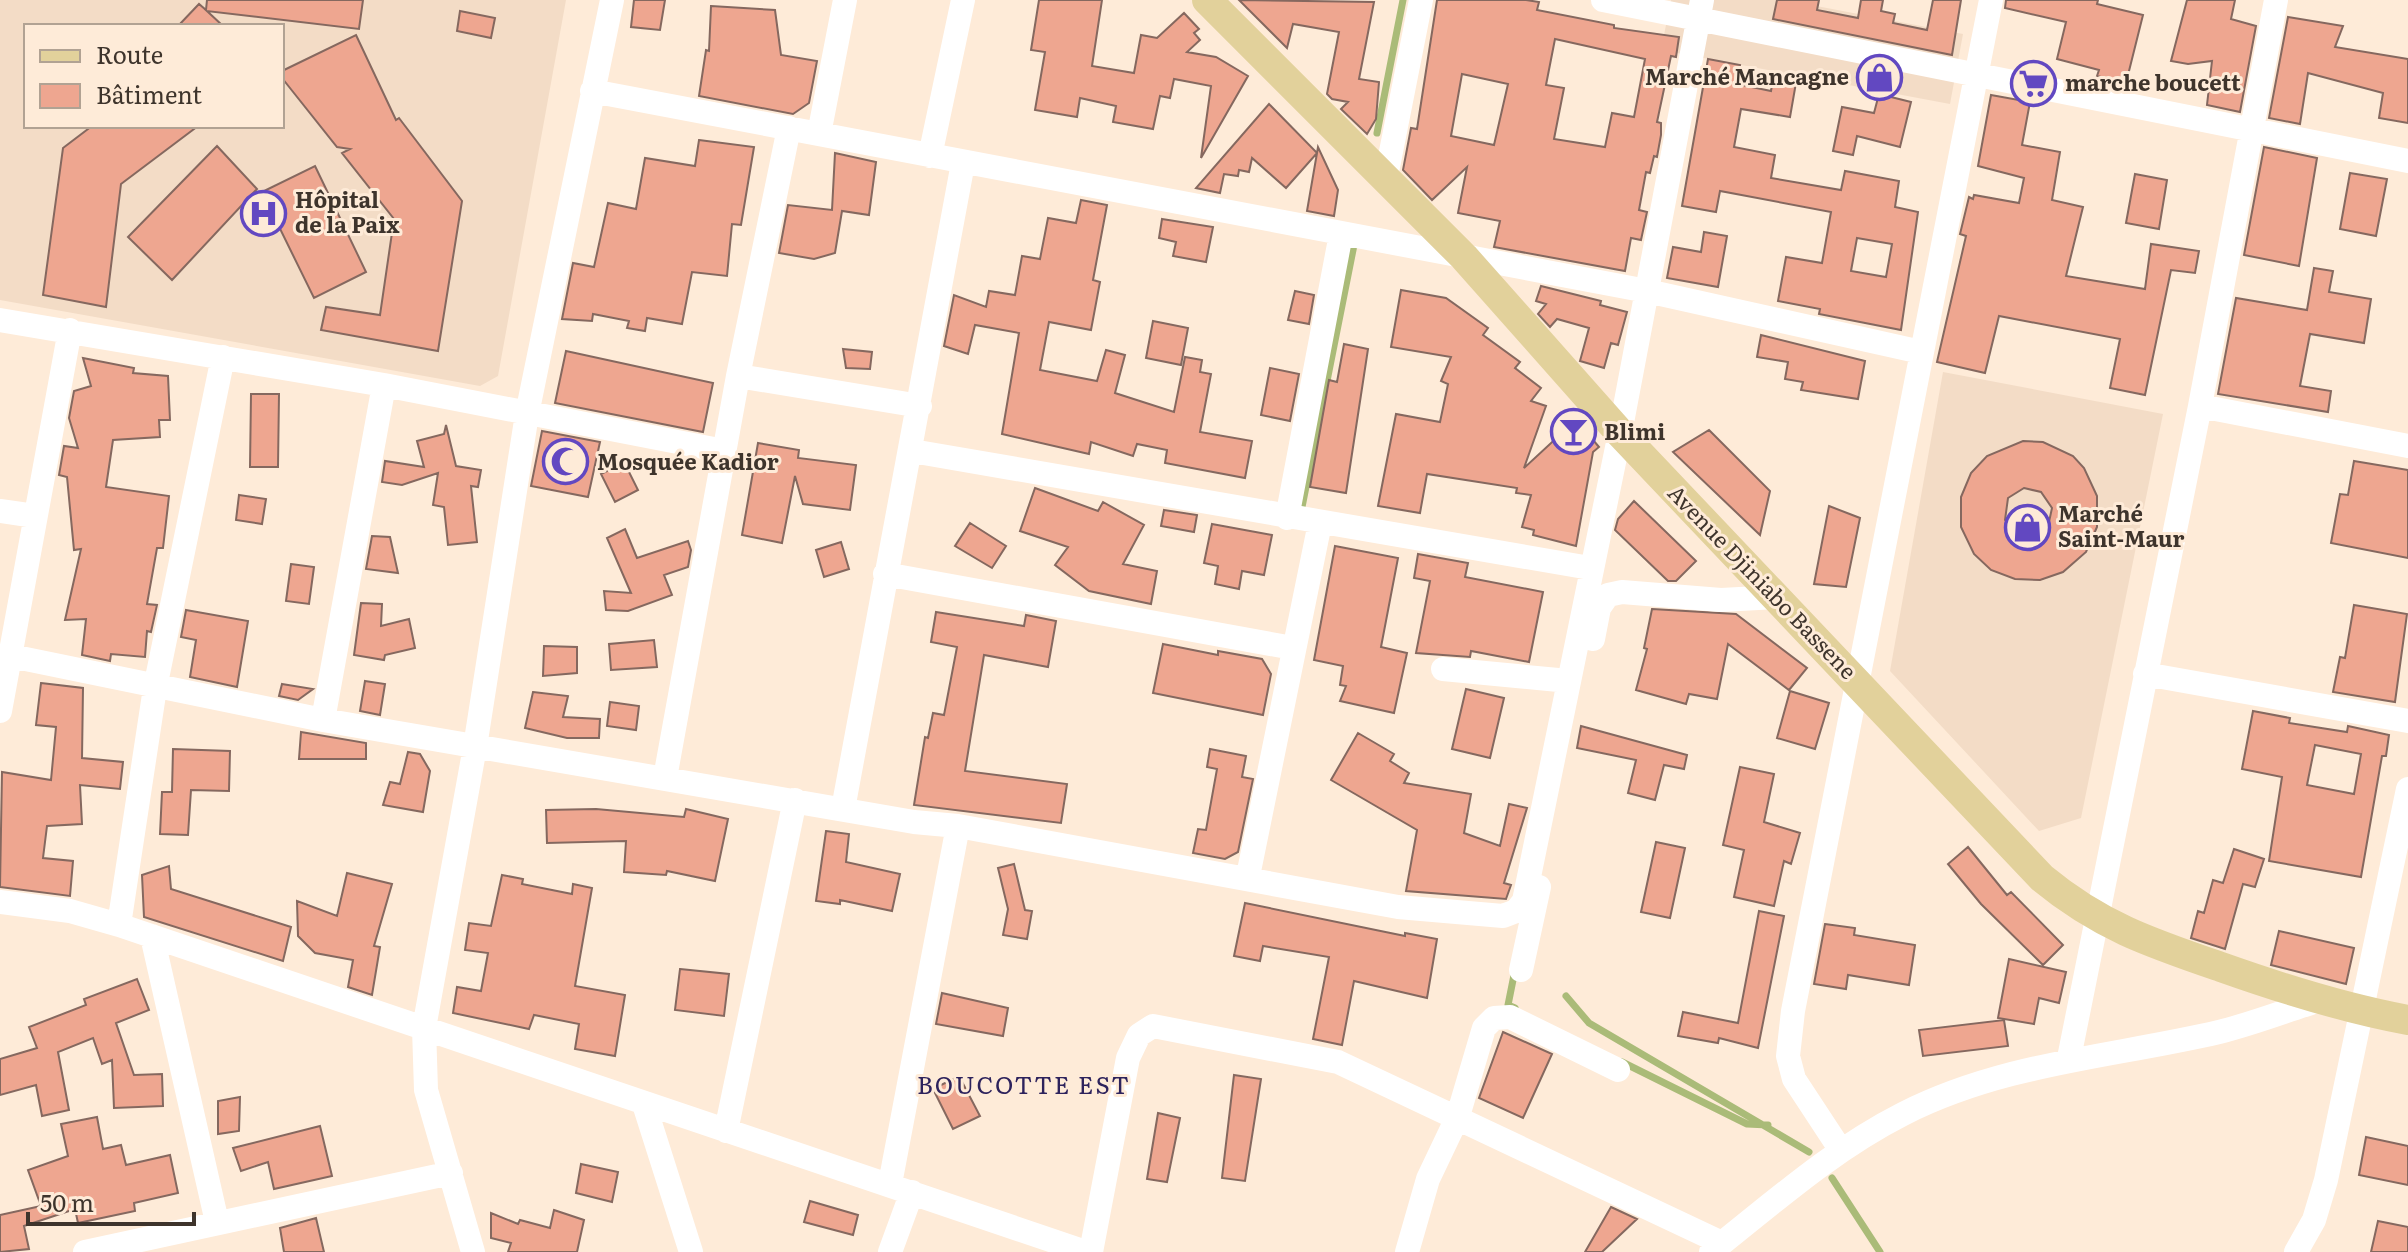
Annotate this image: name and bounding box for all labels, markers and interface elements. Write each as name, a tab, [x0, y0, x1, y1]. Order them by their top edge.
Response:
legend	[24, 24, 284, 128]
text: Route	[96, 36, 163, 71]
shop icon: Marché Mancagne	[1856, 53, 1904, 101]
place label: Marché Mancagne	[1645, 59, 1849, 92]
supermarket icon: marche boucett	[2010, 59, 2058, 107]
place label: marche boucett	[2065, 65, 2241, 98]
text: Bâtiment	[96, 76, 202, 111]
place label: Hôpital de la Paix	[295, 182, 400, 240]
hospital icon: Hôpital de la Paix	[240, 189, 288, 237]
bar icon: Blimi	[1549, 408, 1597, 456]
place label: Blimi	[1604, 414, 1665, 447]
mosque icon: Mosquée Kadior	[542, 438, 590, 486]
place label: Mosquée Kadior	[597, 444, 779, 477]
street label: Avenue Djiniabo Bassene	[1661, 476, 1865, 686]
place label: Marché Saint-Maur	[2058, 496, 2185, 554]
shop icon: Marché Saint-Maur	[2003, 503, 2051, 551]
district label: BOUCOTTE EST	[917, 1066, 1131, 1101]
scale bar	[28, 1176, 194, 1226]
text: 50 m	[40, 1184, 94, 1219]

